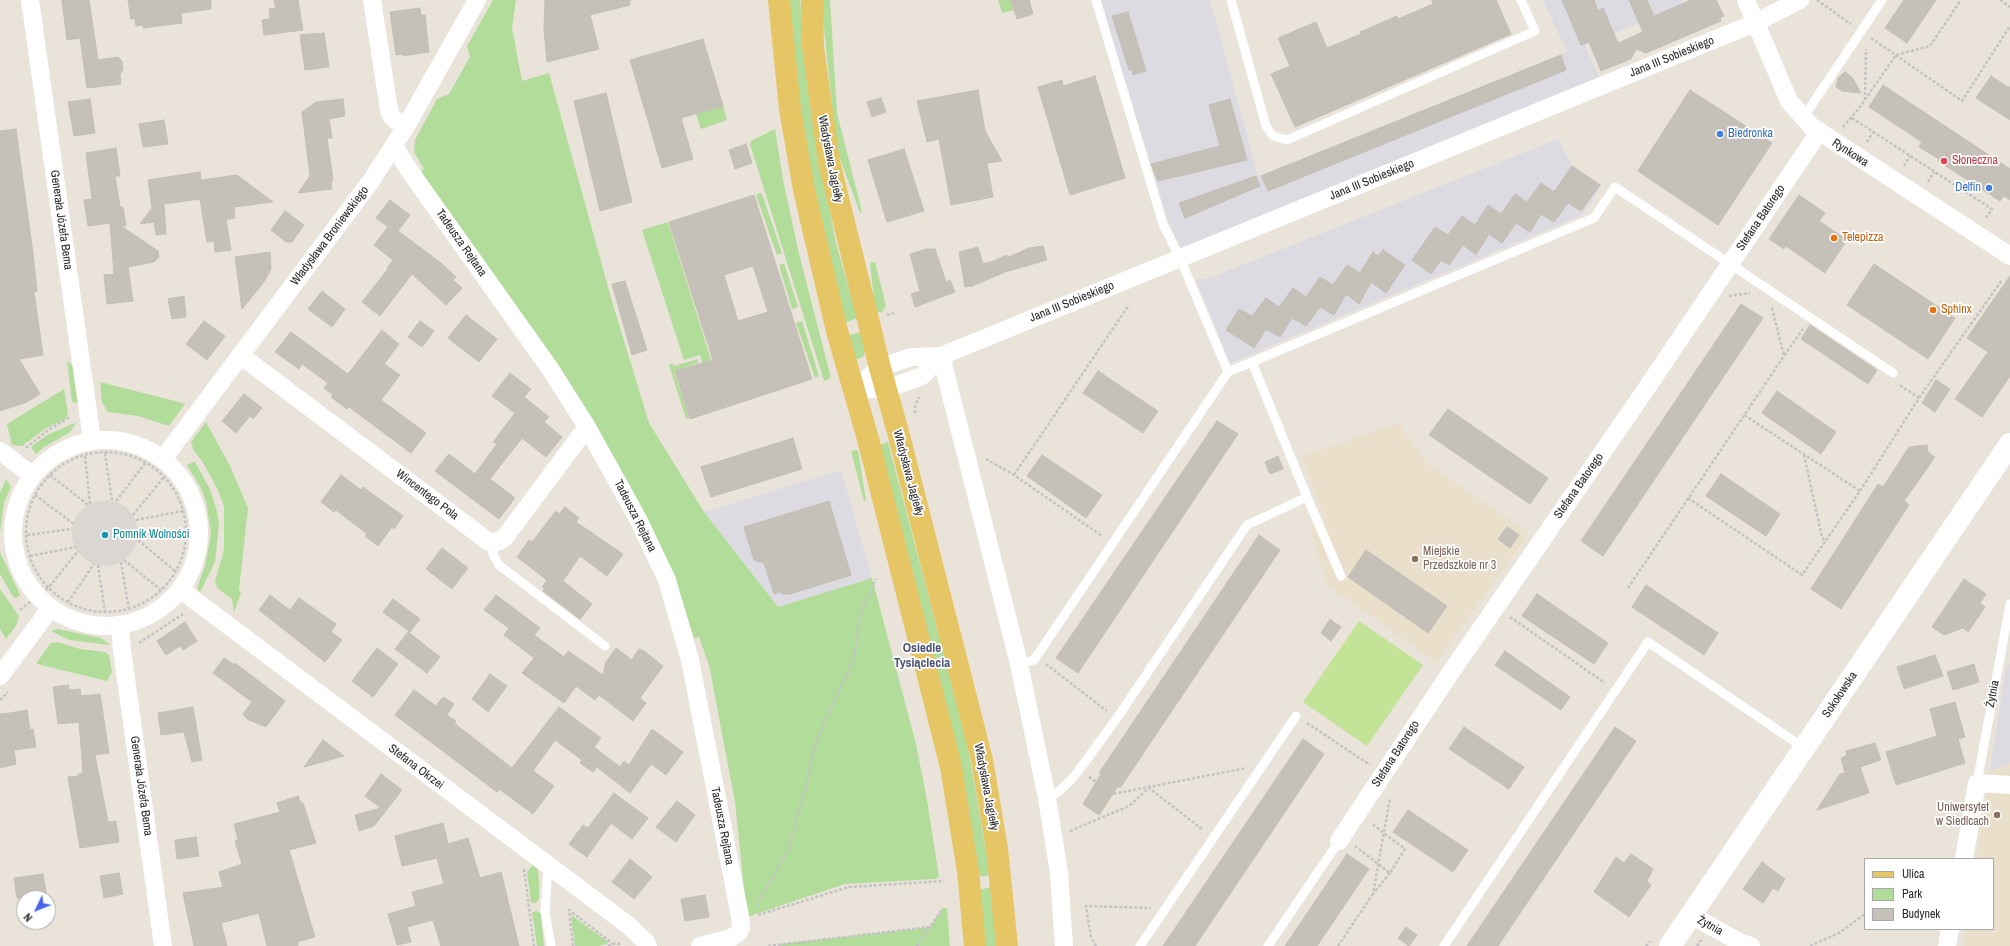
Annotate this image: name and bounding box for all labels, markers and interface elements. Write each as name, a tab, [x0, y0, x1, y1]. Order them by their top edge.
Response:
street label: Jana III Sobieskiego	[1628, 34, 1716, 80]
street label: Władysława Jagiełły	[814, 114, 846, 204]
place label: Biedronka	[1728, 127, 1773, 141]
marker: Biedronka	[1715, 129, 1725, 139]
street label: Rynkowa	[1829, 136, 1871, 170]
place label: Słoneczna	[1952, 154, 1998, 168]
marker: Słoneczna	[1939, 156, 1949, 166]
street label: Jana III Sobieskiego	[1328, 157, 1416, 203]
street label: Generała Józefa Bema	[47, 169, 75, 271]
place label: Delfin	[1955, 181, 1981, 195]
street label: Stefana Batorego	[1734, 182, 1788, 254]
marker: Delfin	[1984, 183, 1994, 193]
street label: Władysława Broniewskiego	[288, 184, 372, 288]
street label: Tadeusza Rejtana	[432, 207, 490, 279]
place label: Telepizza	[1842, 231, 1884, 245]
marker: Telepizza	[1829, 233, 1839, 243]
street label: Jana III Sobieskiego	[1028, 279, 1116, 325]
place label: Sphinx	[1941, 303, 1972, 317]
marker: Sphinx	[1928, 305, 1938, 315]
street label: Władysława Jagiełły	[890, 428, 926, 518]
street label: Stefana Batorego	[1551, 450, 1607, 522]
street label: Wincentego Pola	[393, 467, 461, 523]
street label: Tadeusza Rejtana	[611, 478, 659, 554]
place label: Pomnik Wolności	[113, 528, 189, 542]
marker: Pomnik Wolności	[100, 530, 110, 540]
place label: Miejskie Przedszkole nr 3	[1423, 545, 1496, 573]
marker: Miejskie Przedszkole nr 3	[1410, 554, 1420, 564]
district label: Osiedle Tysiąclecia	[894, 641, 950, 672]
street label: Sokołowska	[1819, 669, 1861, 721]
street label: Żytnia	[1983, 679, 2003, 709]
street label: Stefana Batorego	[1369, 718, 1423, 790]
street label: Generała Józefa Bema	[127, 735, 155, 837]
street label: Stefana Okrzei	[385, 741, 447, 793]
street label: Władysława Jagiełły	[970, 742, 1002, 832]
street label: Tadeusza Rejtana	[707, 786, 737, 866]
place label: Uniwersytet w Siedlcach	[1936, 801, 1989, 829]
marker: Uniwersytet w Siedlcach	[1992, 810, 2002, 820]
legend	[1864, 858, 1994, 930]
text: Ulica	[1902, 866, 1924, 882]
text: Park	[1902, 886, 1922, 902]
north arrow	[16, 890, 56, 930]
text: Budynek	[1902, 906, 1940, 922]
text: N	[21, 910, 35, 925]
street label: Żytnia	[1695, 913, 1725, 939]

